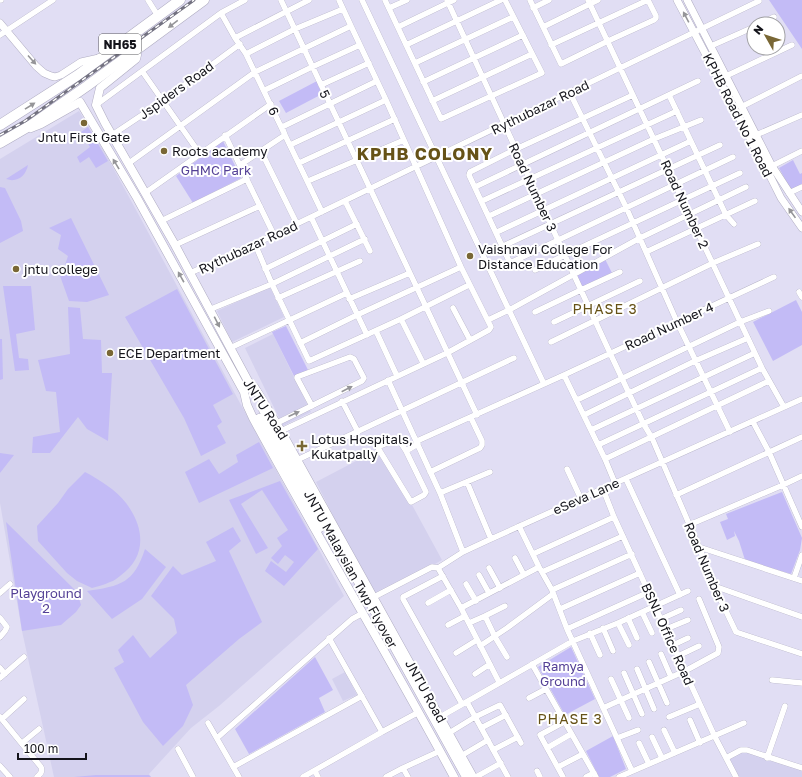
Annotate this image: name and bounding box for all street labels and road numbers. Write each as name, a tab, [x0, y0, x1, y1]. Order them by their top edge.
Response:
road number: NH65	[99, 34, 141, 54]
street label: KPHB Road No 1 Road	[700, 50, 776, 180]
street label: Jspiders Road	[136, 58, 216, 122]
street label: Rythubazar Road	[488, 76, 592, 138]
street label: 5	[316, 87, 334, 101]
street label: 6	[265, 104, 283, 118]
street label: Road Number 3	[506, 140, 560, 234]
street label: Road Number 2	[658, 157, 712, 251]
street label: Rythubazar Road	[196, 217, 300, 277]
street label: Road Number 4	[622, 298, 716, 354]
street label: JNTU Road	[240, 375, 292, 443]
street label: eSeva Lane	[550, 474, 622, 518]
street label: JNTU Malaysian Twp Flyover	[301, 487, 401, 651]
street label: Road Number 3	[681, 520, 733, 614]
street label: BSNL Office Road	[638, 580, 698, 688]
street label: JNTU Road	[402, 657, 450, 725]

